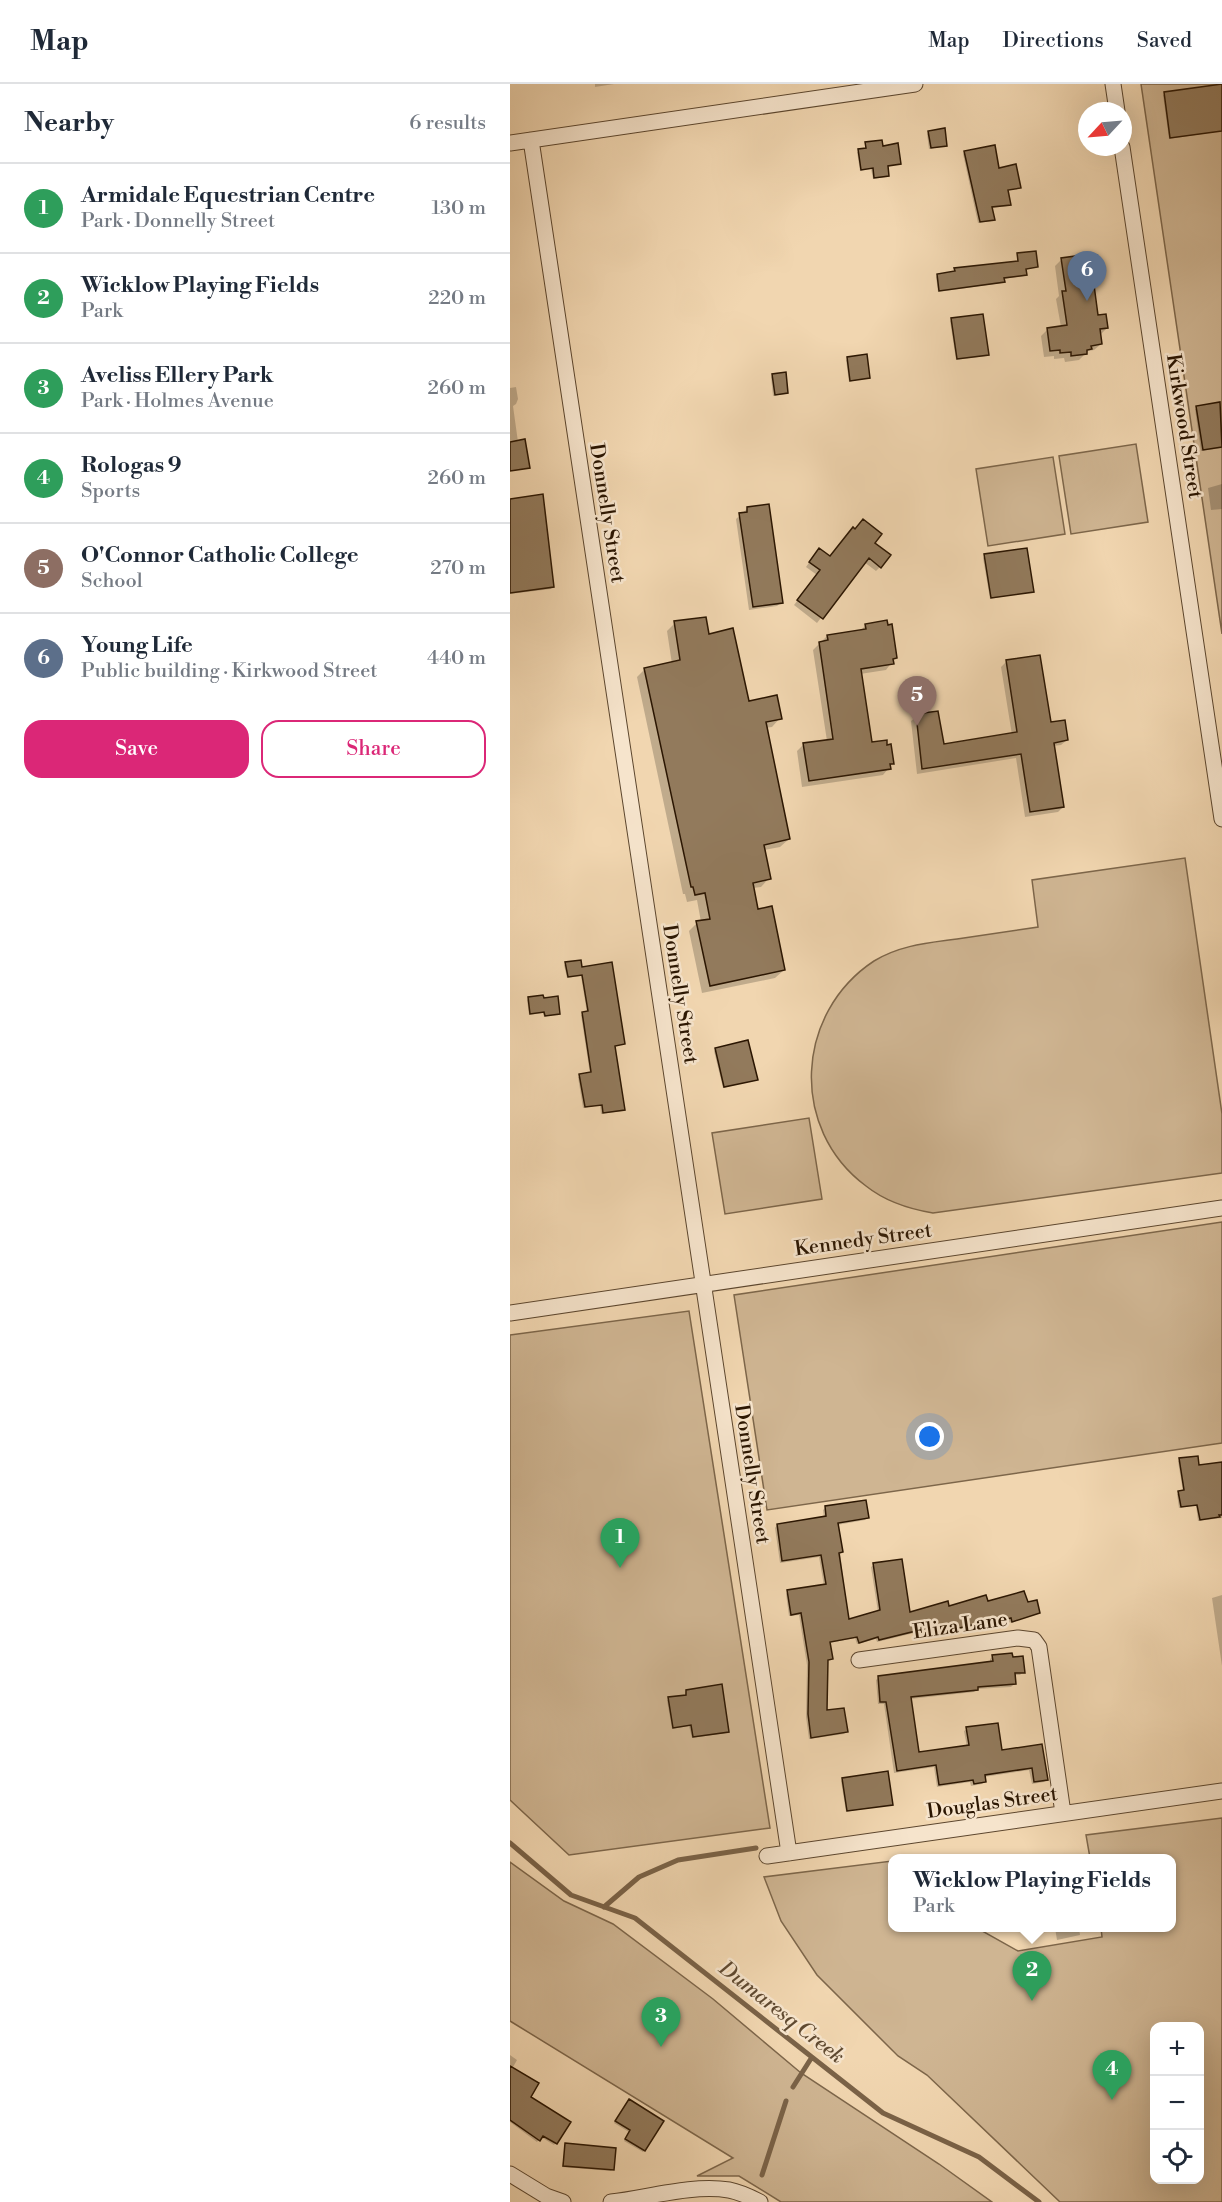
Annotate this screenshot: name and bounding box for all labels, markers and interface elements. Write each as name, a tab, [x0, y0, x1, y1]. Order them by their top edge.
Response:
text: Map	[30, 24, 89, 59]
text: Map	[928, 28, 970, 54]
text: Directions	[1003, 28, 1104, 54]
text: Saved	[1137, 28, 1192, 54]
north arrow	[1078, 102, 1132, 156]
text: Nearby	[24, 107, 114, 139]
text: 6 results	[409, 111, 486, 136]
text: Armidale Equestrian Centre	[81, 182, 375, 209]
text: 1	[39, 196, 48, 221]
text: 130 m	[431, 196, 486, 221]
text: Park · Donnelly Street	[81, 209, 275, 234]
pin: 6	[1068, 252, 1106, 301]
text: Wicklow Playing Fields	[81, 272, 319, 299]
text: 2	[37, 286, 50, 311]
text: 220 m	[428, 286, 486, 311]
text: Park	[81, 299, 123, 324]
street label: Kirkwood Street	[1160, 352, 1207, 500]
text: Aveliss Ellery Park	[81, 362, 273, 389]
text: 3	[37, 376, 50, 401]
text: 260 m	[428, 376, 486, 401]
text: Park · Holmes Avenue	[81, 389, 274, 414]
street label: Donnelly Street	[583, 442, 630, 585]
text: Rologas 9	[81, 452, 182, 479]
text: 4	[37, 466, 50, 491]
text: 260 m	[428, 466, 486, 491]
text: Sports	[81, 479, 140, 504]
text: O'Connor Catholic College	[81, 542, 359, 569]
text: 5	[37, 556, 50, 581]
text: 270 m	[430, 556, 486, 581]
text: School	[81, 569, 143, 594]
text: Young Life	[81, 632, 193, 659]
text: 6	[37, 646, 50, 671]
text: 440 m	[427, 646, 486, 671]
text: Public building · Kirkwood Street	[81, 659, 377, 684]
pin: 5	[898, 676, 936, 726]
button: Save	[24, 720, 249, 778]
button: Share	[261, 720, 486, 778]
street label: Donnelly Street	[656, 923, 703, 1066]
street label: Kennedy Street	[793, 1218, 933, 1262]
street label: Donnelly Street	[728, 1403, 775, 1546]
your location	[915, 1422, 944, 1451]
pin: 1	[600, 1518, 640, 1568]
street label: Eliza Lane	[911, 1607, 1009, 1646]
street label: Douglas Street	[925, 1782, 1059, 1825]
popup	[888, 1854, 1176, 1932]
text: Wicklow Playing Fields	[913, 1867, 1151, 1894]
text: Park	[913, 1894, 955, 1919]
pin: 2	[1012, 1952, 1052, 2001]
water label: Dumaresq Creek	[713, 1955, 849, 2070]
pin: 3	[642, 1998, 680, 2047]
map controls	[1150, 2022, 1204, 2184]
button: +	[1150, 2022, 1204, 2076]
pin: 4	[1092, 2050, 1132, 2100]
button: −	[1150, 2076, 1204, 2130]
button: locate	[1150, 2130, 1204, 2184]

